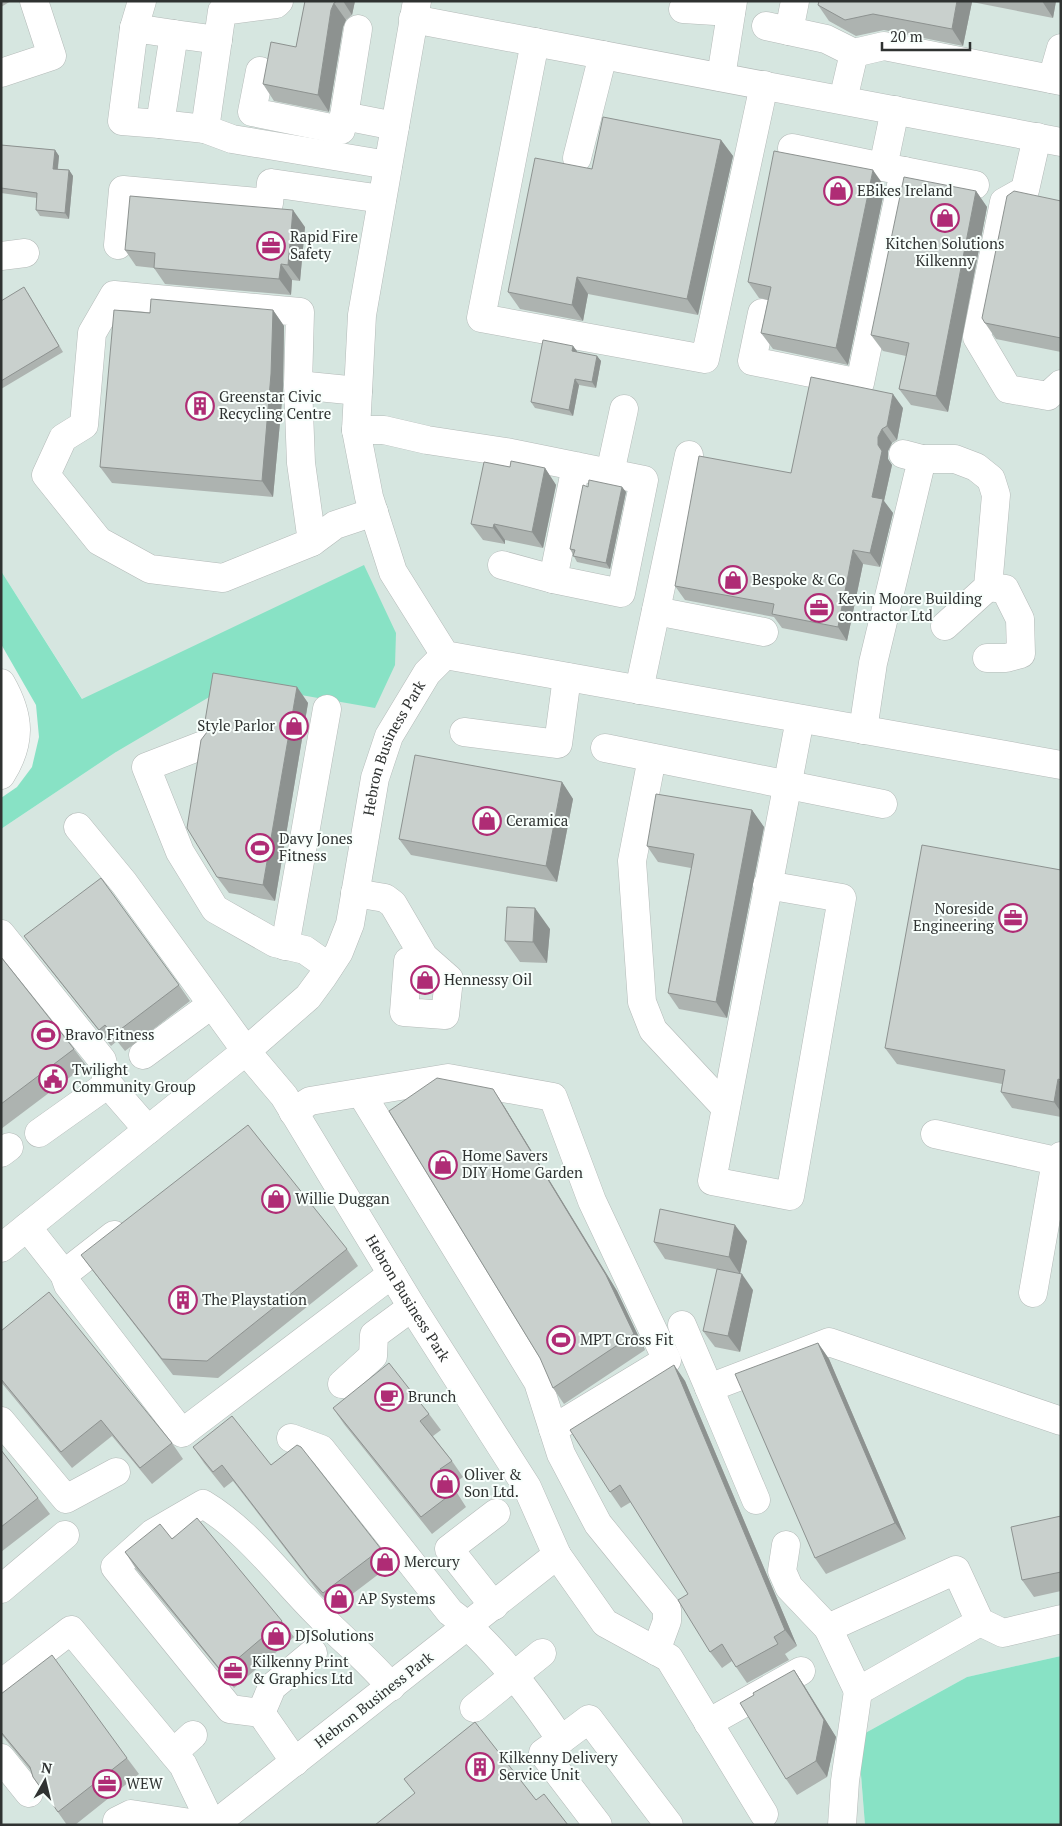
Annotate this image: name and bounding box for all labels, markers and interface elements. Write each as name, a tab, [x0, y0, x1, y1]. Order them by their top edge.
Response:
scale bar	[882, 20, 970, 52]
text: 20 m	[890, 26, 923, 46]
shop icon: EBikes Ireland	[823, 176, 853, 206]
place label: EBikes Ireland	[857, 180, 953, 200]
shop icon: Kitchen Solutions Kilkenny	[930, 203, 960, 233]
place label: Rapid Fire Safety	[290, 226, 358, 263]
office icon: Rapid Fire Safety	[256, 231, 286, 261]
place label: Kitchen Solutions Kilkenny	[886, 233, 1004, 270]
place label: Greenstar Civic Recycling Centre	[219, 386, 331, 423]
building icon: Greenstar Civic Recycling Centre	[185, 391, 215, 421]
shop icon: Bespoke & Co	[718, 565, 748, 595]
place label: Bespoke & Co	[752, 569, 845, 589]
place label: Kevin Moore Building contractor Ltd	[838, 588, 983, 625]
office icon: Kevin Moore Building contractor Ltd	[804, 593, 834, 623]
street label: Hebron Business Park	[358, 676, 429, 817]
shop icon: Style Parlor	[279, 711, 309, 741]
place label: Style Parlor	[197, 715, 275, 735]
shop icon: Ceramica	[472, 806, 502, 836]
place label: Ceramica	[506, 810, 569, 830]
place label: Davy Jones Fitness	[279, 828, 353, 865]
sports icon: Davy Jones Fitness	[245, 833, 275, 863]
place label: Noreside Engineering	[913, 898, 995, 935]
office icon: Noreside Engineering	[998, 903, 1028, 933]
shop icon: Hennessy Oil	[410, 965, 440, 995]
place label: Hennessy Oil	[444, 969, 532, 989]
sports icon: Bravo Fitness	[31, 1020, 61, 1050]
place label: Bravo Fitness	[65, 1024, 155, 1044]
place label: Twilight Community Group	[72, 1059, 196, 1096]
public building icon: Twilight Community Group	[38, 1064, 68, 1094]
place label: Home Savers DIY Home Garden	[462, 1145, 583, 1182]
shop icon: Home Savers DIY Home Garden	[428, 1150, 458, 1180]
shop icon: Willie Duggan	[261, 1184, 291, 1214]
place label: Willie Duggan	[295, 1188, 390, 1208]
street label: Hebron Business Park	[362, 1231, 455, 1365]
building icon: The Playstation	[168, 1285, 198, 1315]
place label: The Playstation	[202, 1289, 307, 1309]
sports icon: MPT Cross Fit	[546, 1325, 576, 1355]
place label: MPT Cross Fit	[580, 1329, 674, 1349]
cafe icon: Brunch	[374, 1382, 404, 1412]
place label: Brunch	[408, 1386, 456, 1406]
place label: Oliver & Son Ltd.	[464, 1464, 521, 1501]
shop icon: Oliver & Son Ltd.	[430, 1469, 460, 1499]
shop icon: Mercury	[370, 1547, 400, 1577]
place label: Mercury	[404, 1551, 460, 1571]
shop icon: AP Systems	[324, 1584, 354, 1614]
place label: AP Systems	[358, 1588, 436, 1608]
shop icon: DJSolutions	[261, 1621, 291, 1651]
place label: DJSolutions	[295, 1625, 374, 1645]
street label: Hebron Business Park	[310, 1646, 437, 1752]
place label: Kilkenny Print & Graphics Ltd	[252, 1651, 353, 1688]
office icon: Kilkenny Print & Graphics Ltd	[218, 1656, 248, 1686]
place label: Kilkenny Delivery Service Unit	[499, 1747, 618, 1784]
building icon: Kilkenny Delivery Service Unit	[465, 1752, 495, 1782]
north arrow	[20, 1756, 70, 1806]
text: N	[40, 1757, 54, 1778]
office icon: WEW	[92, 1769, 122, 1799]
place label: WEW	[126, 1773, 164, 1793]

